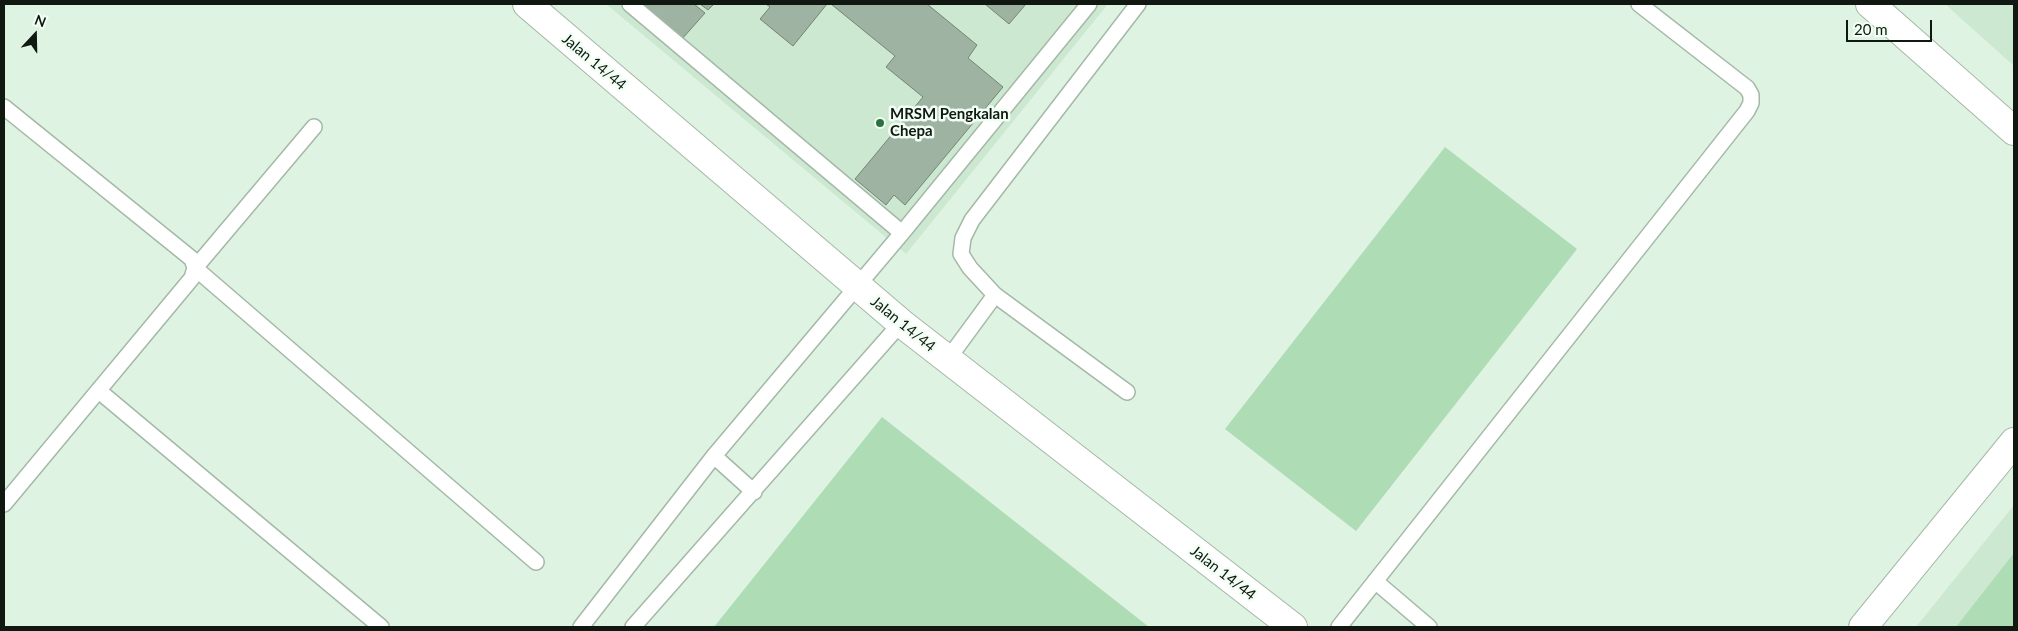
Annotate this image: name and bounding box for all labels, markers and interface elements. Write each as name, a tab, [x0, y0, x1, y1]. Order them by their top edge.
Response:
north arrow	[10, 10, 60, 60]
scale bar	[1848, 10, 1934, 42]
text: N	[32, 11, 49, 30]
text: 20 m	[1854, 20, 1888, 38]
street label: Jalan 14/44	[558, 30, 630, 94]
place label: MRSM Pengkalan Chepa	[890, 105, 1009, 140]
marker: MRSM Pengkalan Chepa	[874, 117, 886, 129]
street label: Jalan 14/44	[867, 292, 939, 356]
street label: Jalan 14/44	[1187, 542, 1259, 604]

